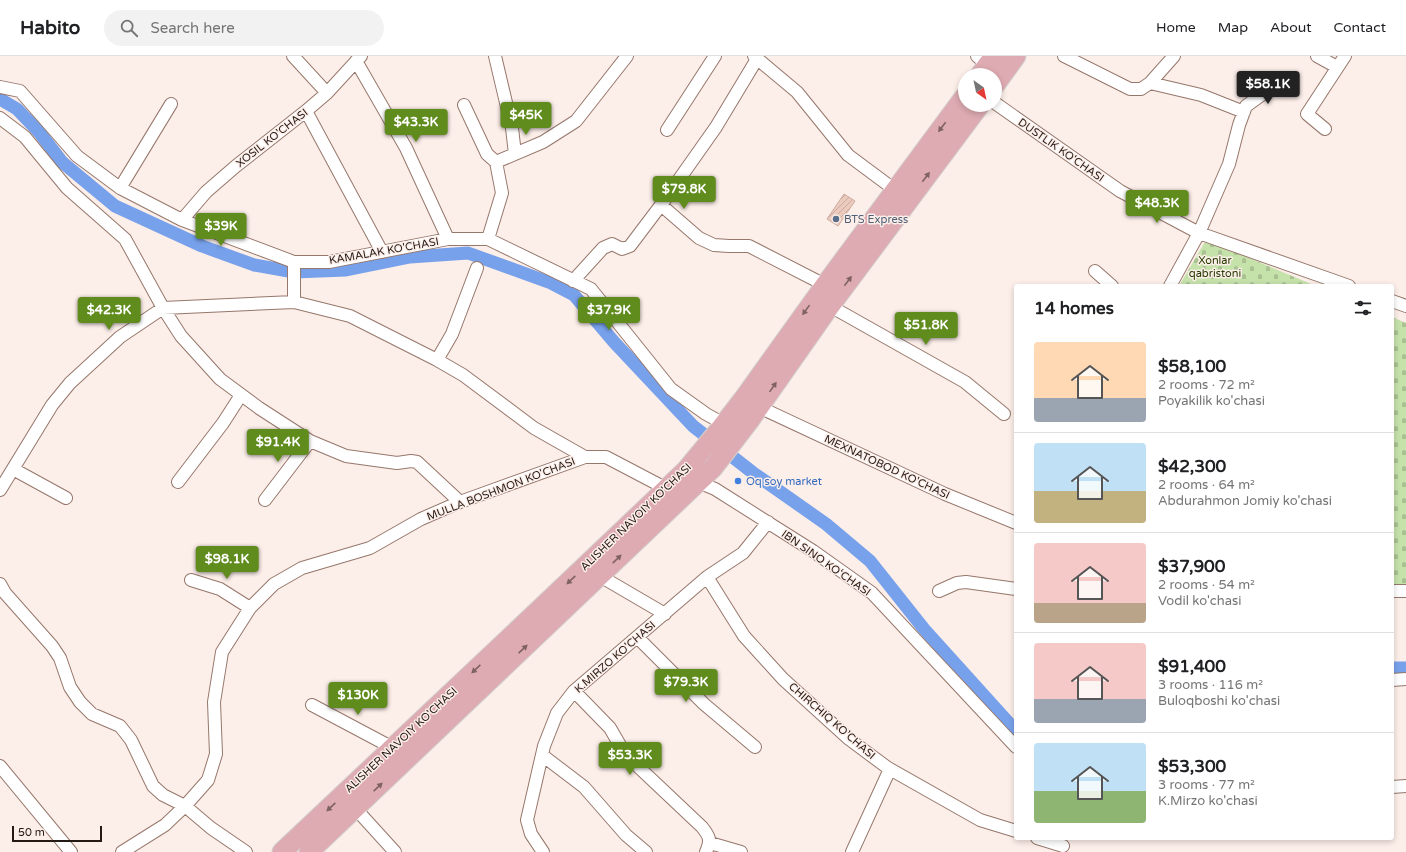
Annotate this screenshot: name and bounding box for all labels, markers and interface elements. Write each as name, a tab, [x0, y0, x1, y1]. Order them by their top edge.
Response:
search box	[104, 10, 384, 46]
text: Habito	[20, 17, 80, 39]
icon: search	[118, 17, 140, 39]
text: Search here	[150, 19, 235, 37]
text: Home	[1156, 19, 1196, 36]
text: Map	[1218, 19, 1248, 36]
text: About	[1270, 19, 1312, 36]
text: Contact	[1334, 19, 1386, 36]
north arrow	[958, 68, 1002, 112]
map controls	[958, 68, 1002, 112]
pin: $58.1K	[1235, 71, 1301, 105]
text: $58.1K	[1246, 76, 1290, 92]
pin: $45K	[502, 102, 550, 136]
street label: XOSIL KO'CHASI	[233, 106, 311, 170]
text: $45K	[509, 107, 543, 123]
pin: $43.3K	[383, 109, 449, 143]
text: $43.3K	[394, 114, 438, 130]
street label: DUSTLIK KO'CHASI	[1016, 115, 1106, 185]
one-way arrow	[938, 122, 946, 132]
one-way arrow	[922, 172, 930, 182]
pin: $79.8K	[651, 176, 717, 210]
text: $79.8K	[662, 181, 706, 197]
pin: $48.3K	[1124, 190, 1190, 224]
text: $48.3K	[1135, 195, 1179, 211]
pin: $39K	[197, 213, 245, 247]
place label: BTS Express	[844, 213, 908, 226]
marker: BTS Express	[831, 214, 841, 224]
text: $39K	[204, 218, 238, 234]
street label: KAMALAK KO'CHASI	[328, 235, 440, 267]
park label: Xonlar qabristoni	[1189, 254, 1241, 280]
one-way arrow	[844, 276, 853, 287]
pin: $42.3K	[76, 297, 142, 331]
pin: $37.9K	[576, 297, 642, 331]
icon: filters	[1352, 297, 1374, 319]
text: 14 homes	[1034, 298, 1114, 319]
text: $42.3K	[87, 302, 131, 318]
text: $37.9K	[587, 302, 631, 318]
one-way arrow	[802, 305, 810, 316]
pin: $51.8K	[893, 312, 959, 346]
text: $51.8K	[904, 317, 948, 333]
text: $58,100	[1158, 356, 1226, 377]
icon: home	[1066, 358, 1114, 406]
text: 2 rooms · 72 m²	[1158, 377, 1255, 393]
one-way arrow	[769, 382, 777, 393]
text: Poyakilik ko'chasi	[1158, 393, 1265, 409]
pin: $91.4K	[245, 429, 311, 463]
street label: MEXNATOBOD KO'CHASI	[822, 432, 952, 502]
text: $91.4K	[256, 434, 300, 450]
street label: MULLA BOSHMON KO'CHASI	[425, 455, 577, 523]
text: $42,300	[1158, 456, 1226, 477]
icon: home	[1066, 459, 1114, 507]
street label: ALISHER NAVOIY KO'CHASI	[578, 461, 694, 573]
place label: Oq soy market	[746, 475, 822, 488]
marker: Oq soy market	[733, 476, 743, 486]
text: 2 rooms · 64 m²	[1158, 477, 1255, 493]
text: Abdurahmon Jomiy ko'chasi	[1158, 493, 1332, 509]
street label: IBN SINO KO‘CHASI	[779, 527, 873, 599]
pin: $98.1K	[194, 546, 260, 580]
text: $98.1K	[205, 551, 249, 567]
one-way arrow	[612, 554, 622, 564]
text: $37,900	[1158, 556, 1225, 577]
icon: home	[1066, 559, 1114, 607]
one-way arrow	[566, 575, 576, 585]
text: 2 rooms · 54 m²	[1158, 577, 1255, 593]
text: Vodil ko'chasi	[1158, 593, 1242, 609]
street label: K.MIRZO KO'CHASI	[572, 618, 658, 696]
one-way arrow	[518, 645, 528, 654]
text: $91,400	[1158, 656, 1226, 677]
icon: home	[1066, 659, 1114, 707]
one-way arrow	[471, 665, 481, 674]
pin: $79.3K	[653, 669, 719, 703]
text: $79.3K	[664, 674, 708, 690]
text: 3 rooms · 116 m²	[1158, 677, 1263, 693]
street label: CHIRCHIQ KO’CHASI	[786, 680, 878, 762]
pin: $130K	[330, 682, 386, 716]
street label: ALISHER NAVOIY KO'CHASI	[342, 684, 460, 796]
text: $130K	[337, 687, 379, 703]
text: Buloqboshi ko'chasi	[1158, 693, 1280, 709]
pin: $53.3K	[597, 742, 663, 776]
text: $53.3K	[608, 747, 652, 763]
text: $53,300	[1158, 756, 1226, 777]
icon: home	[1066, 759, 1114, 807]
text: 3 rooms · 77 m²	[1158, 777, 1255, 793]
one-way arrow	[373, 782, 383, 792]
text: K.Mirzo ko'chasi	[1158, 793, 1258, 809]
one-way arrow	[325, 802, 336, 811]
scale bar	[12, 824, 102, 843]
text: 50 m	[18, 826, 45, 839]

